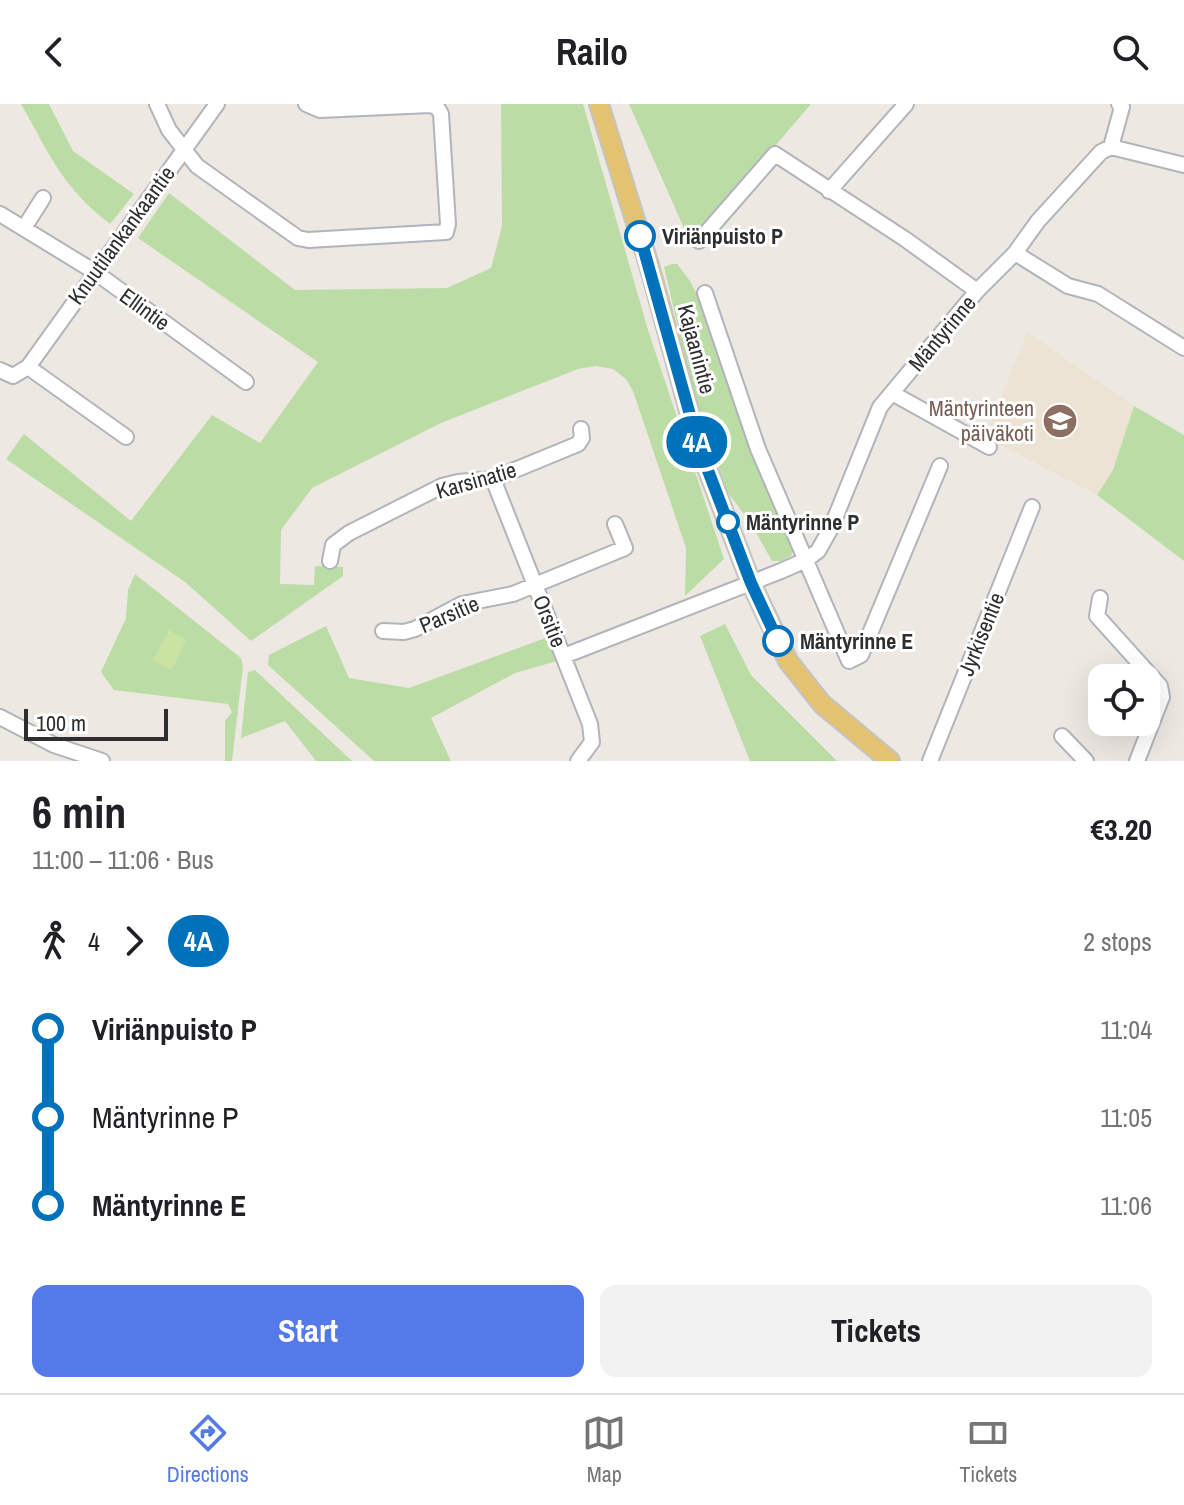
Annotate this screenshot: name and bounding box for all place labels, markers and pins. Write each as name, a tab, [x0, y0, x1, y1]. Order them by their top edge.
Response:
marker: Viriänpuisto P	[625, 221, 655, 251]
place label: Viriänpuisto P	[662, 221, 783, 251]
place label: Mäntyrinteen päiväkoti	[929, 393, 1034, 448]
school or university icon: Mäntyrinteen päiväkoti	[1041, 402, 1079, 440]
place label: Mäntyrinne P	[746, 507, 859, 537]
marker: Mäntyrinne P	[717, 511, 739, 533]
marker: Mäntyrinne E	[763, 626, 793, 656]
place label: Mäntyrinne E	[800, 626, 913, 656]

